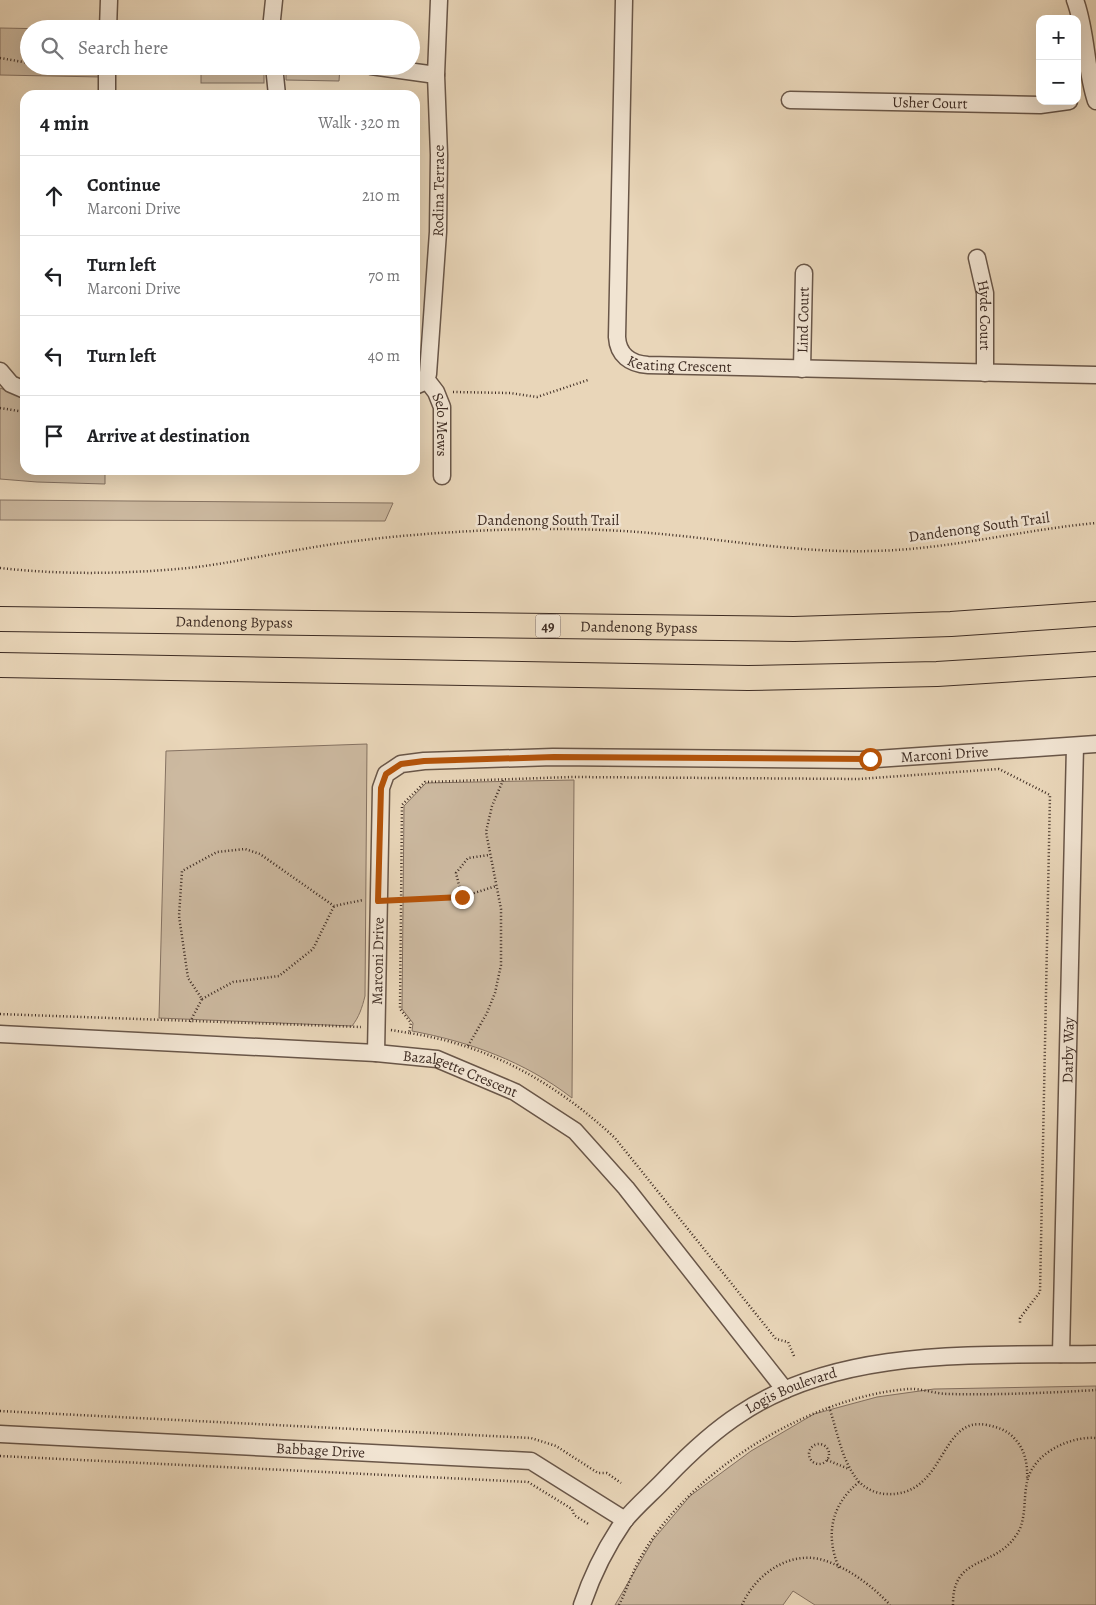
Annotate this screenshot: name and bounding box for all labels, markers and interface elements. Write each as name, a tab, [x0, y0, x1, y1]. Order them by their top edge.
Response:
map controls	[1036, 15, 1081, 105]
button: +	[1036, 15, 1081, 60]
search box	[20, 20, 420, 75]
icon: search	[38, 34, 66, 62]
text: Search here	[78, 35, 168, 61]
button: −	[1036, 60, 1081, 105]
street label: Usher Court	[892, 92, 968, 114]
text: 4 min	[40, 109, 89, 137]
text: Walk · 320 m	[318, 112, 400, 134]
street label: Rodina Terrace	[428, 144, 449, 237]
text: Continue	[87, 172, 161, 198]
icon: ahead	[40, 182, 68, 210]
text: 210 m	[362, 185, 400, 207]
text: Marconi Drive	[87, 198, 181, 220]
text: Turn left	[87, 252, 156, 278]
icon: left	[40, 262, 68, 290]
text: 70 m	[368, 265, 400, 287]
text: Marconi Drive	[87, 278, 181, 300]
street label: Hyde Court	[972, 278, 995, 350]
street label: Lind Court	[792, 286, 814, 353]
icon: left	[40, 342, 68, 370]
text: Turn left	[87, 343, 156, 369]
text: 40 m	[368, 345, 400, 367]
street label: Keating Crescent	[624, 350, 732, 377]
street label: Selo Mews	[427, 390, 452, 457]
icon: arrive	[40, 422, 68, 450]
text: Arrive at destination	[87, 423, 250, 449]
street label: Dandenong South Trail	[907, 507, 1051, 547]
street label: Dandenong South Trail	[477, 510, 619, 530]
street label: Dandenong Bypass	[175, 611, 293, 633]
road number: 49	[536, 614, 560, 638]
street label: Dandenong Bypass	[580, 616, 698, 638]
street label: Marconi Drive	[900, 741, 989, 767]
route start	[859, 748, 882, 771]
route end	[451, 886, 474, 909]
street label: Marconi Drive	[367, 917, 389, 1005]
street label: Darby Way	[1057, 1016, 1079, 1084]
street label: Bazalgette Crescent	[402, 1046, 521, 1102]
street label: Logis Boulevard	[741, 1362, 840, 1418]
street label: Babbage Drive	[276, 1438, 366, 1463]

